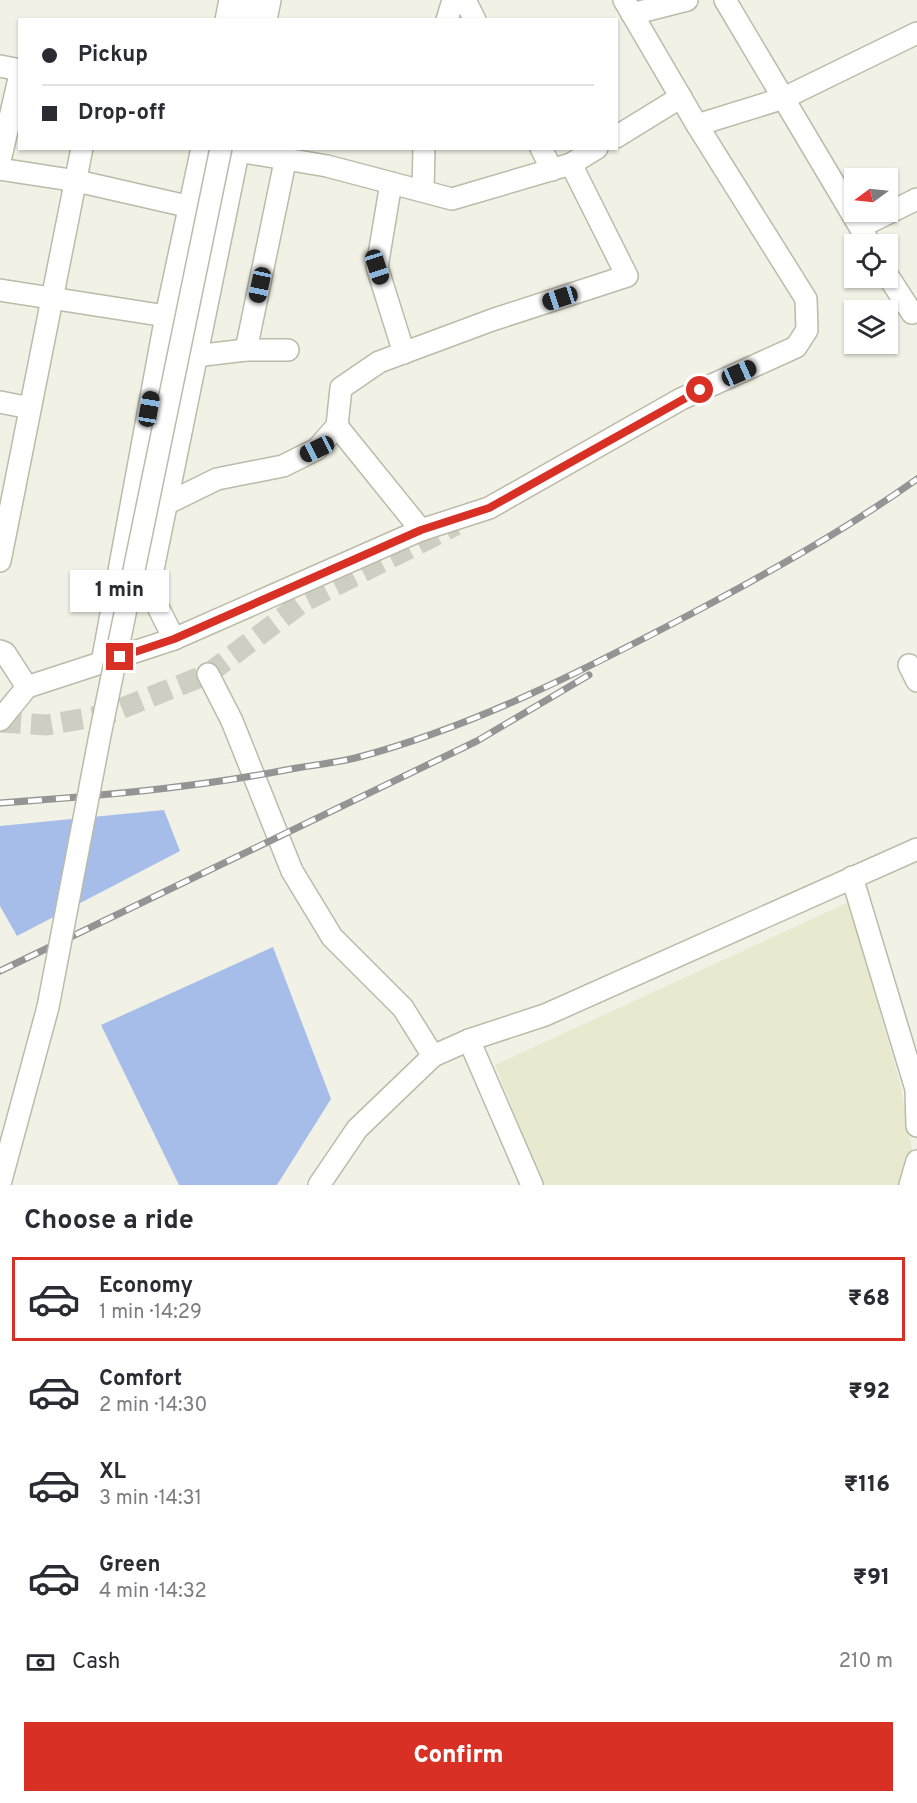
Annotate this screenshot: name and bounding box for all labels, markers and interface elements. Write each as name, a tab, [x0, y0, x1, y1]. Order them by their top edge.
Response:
text: Pickup	[78, 42, 148, 69]
text: Drop-off	[78, 100, 165, 127]
north arrow	[844, 168, 898, 222]
map controls	[844, 168, 898, 354]
button: locate	[844, 234, 898, 288]
car	[363, 247, 391, 287]
car	[247, 266, 273, 304]
car	[540, 284, 580, 312]
button: layers	[844, 300, 898, 354]
car	[719, 357, 759, 389]
route start	[686, 376, 713, 403]
car	[137, 390, 161, 428]
car	[297, 433, 337, 465]
callout: 1 min	[70, 570, 170, 612]
text: 1 min	[95, 578, 144, 604]
route end	[106, 643, 133, 670]
text: Choose a ride	[24, 1204, 194, 1238]
icon: car	[27, 1272, 81, 1326]
text: Economy	[99, 1273, 193, 1300]
text: ₹68	[848, 1286, 890, 1313]
text: 1 min · 14:29	[99, 1300, 202, 1326]
icon: car	[27, 1365, 81, 1419]
text: Comfort	[99, 1366, 182, 1393]
text: ₹92	[848, 1379, 890, 1406]
text: 2 min · 14:30	[99, 1393, 207, 1419]
icon: car	[27, 1458, 81, 1512]
text: XL	[99, 1459, 126, 1486]
text: ₹116	[844, 1472, 890, 1499]
text: 3 min · 14:31	[99, 1486, 202, 1512]
icon: car	[27, 1551, 81, 1605]
text: Green	[99, 1552, 161, 1579]
text: ₹91	[853, 1565, 890, 1592]
text: 4 min · 14:32	[99, 1579, 207, 1605]
icon: cash	[24, 1646, 57, 1679]
text: Cash	[72, 1649, 121, 1676]
text: 210 m	[839, 1649, 893, 1675]
button: Confirm	[24, 1722, 893, 1791]

